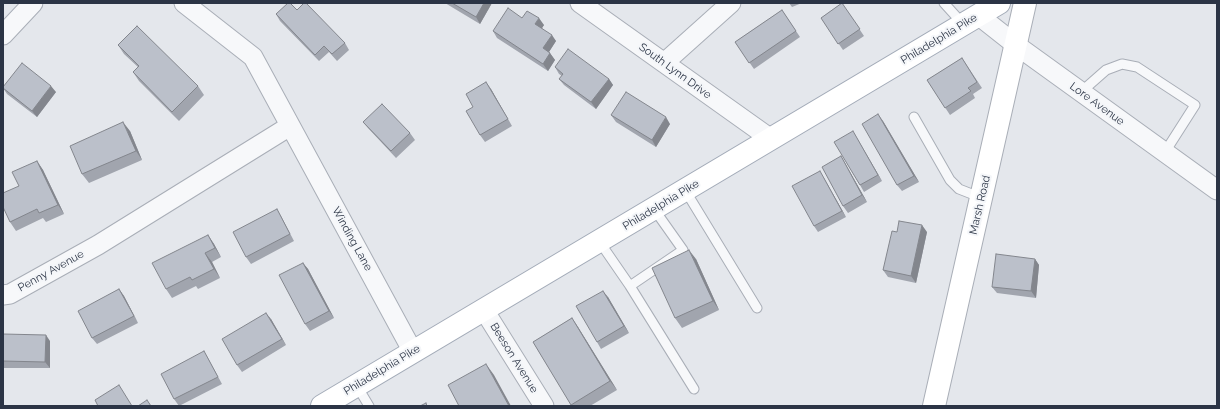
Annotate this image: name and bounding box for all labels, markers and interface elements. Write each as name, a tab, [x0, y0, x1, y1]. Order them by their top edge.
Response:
street label: Philadelphia Pike	[899, 11, 979, 67]
street label: South Lynn Drive	[636, 40, 714, 102]
street label: Lore Avenue	[1067, 80, 1127, 128]
street label: Marsh Road	[967, 174, 993, 236]
street label: Philadelphia Pike	[621, 177, 701, 233]
street label: Winding Lane	[329, 205, 375, 273]
street label: Penny Avenue	[16, 247, 86, 295]
street label: Beeson Avenue	[487, 321, 541, 395]
street label: Philadelphia Pike	[342, 342, 422, 398]

